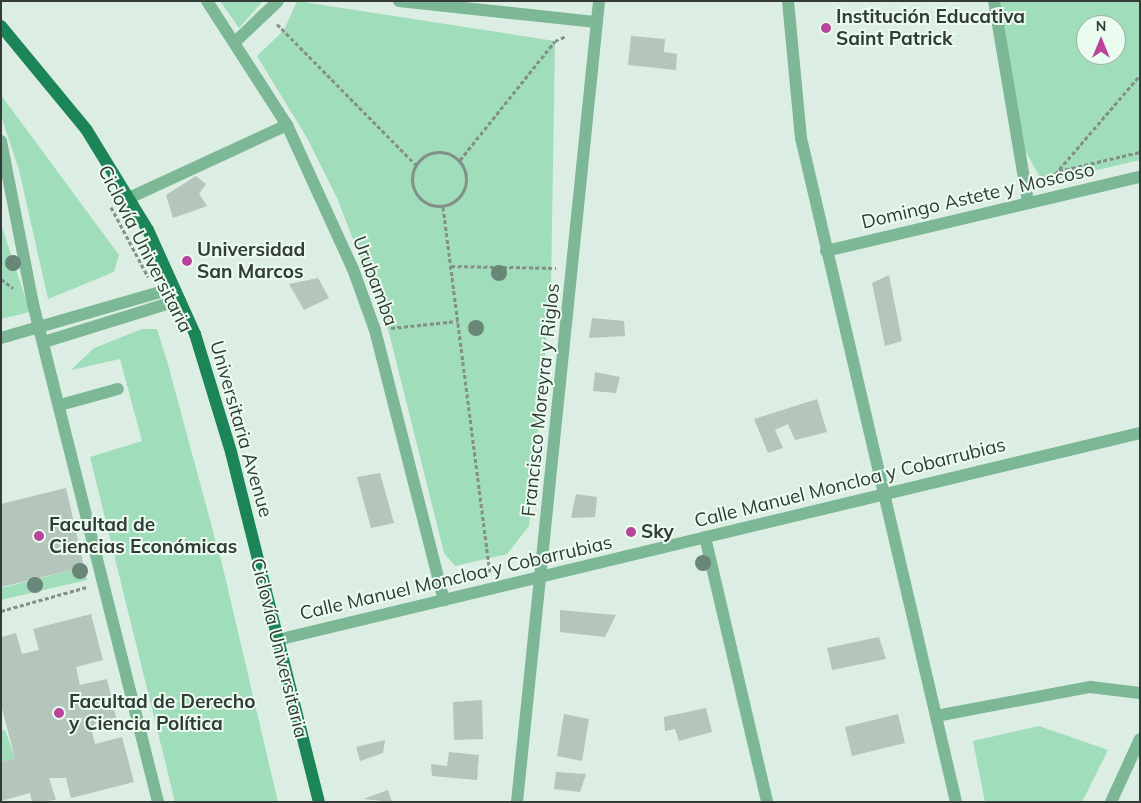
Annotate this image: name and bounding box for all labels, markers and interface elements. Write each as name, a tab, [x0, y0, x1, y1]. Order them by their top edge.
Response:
place label: Institución Educativa Saint Patrick	[836, 6, 1025, 50]
north arrow	[1076, 15, 1126, 65]
text: N	[1096, 17, 1106, 35]
marker: Institución Educativa Saint Patrick	[820, 22, 832, 34]
street label: Domingo Astete y Moscoso	[859, 158, 1097, 234]
street label: Ciclovía Universitaria	[93, 162, 197, 336]
street label: Urubamba	[348, 233, 402, 329]
place label: Universidad San Marcos	[197, 239, 305, 283]
marker: Universidad San Marcos	[181, 255, 193, 267]
street label: Francisco Moreyra y Riglos	[517, 282, 565, 518]
street label: Universitaria Avenue	[205, 338, 277, 520]
street label: Calle Manuel Moncloa y Cobarrubias	[692, 433, 1008, 533]
place label: Facultad de Ciencias Económicas	[49, 514, 237, 558]
place label: Sky	[641, 521, 674, 543]
marker: Sky	[625, 526, 637, 538]
marker: Facultad de Ciencias Económicas	[33, 530, 45, 542]
street label: Calle Manuel Moncloa y Cobarrubias	[298, 531, 614, 625]
street label: Ciclovía Universitaria	[246, 556, 312, 740]
place label: Facultad de Derecho y Ciencia Política	[69, 691, 255, 735]
marker: Facultad de Derecho y Ciencia Política	[53, 707, 65, 719]

